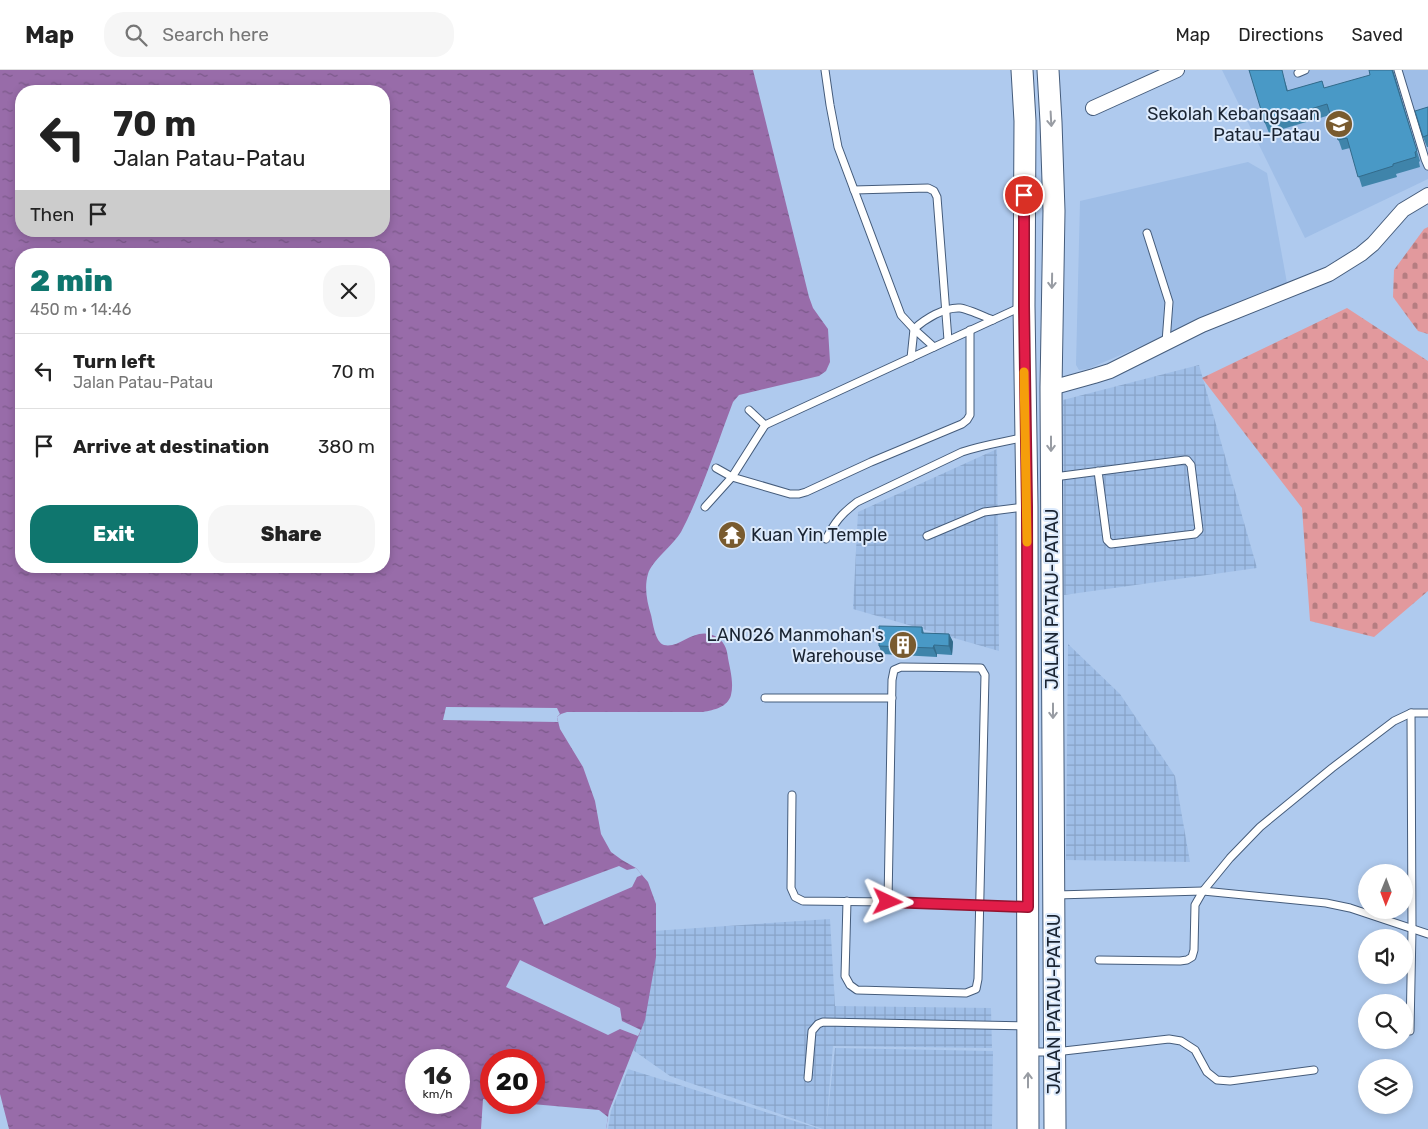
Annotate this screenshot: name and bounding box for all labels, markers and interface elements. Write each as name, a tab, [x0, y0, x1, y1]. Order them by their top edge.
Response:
search box	[104, 12, 454, 57]
text: Map	[25, 21, 74, 49]
icon: search	[122, 21, 150, 49]
text: Search here	[162, 23, 269, 46]
text: Map	[1175, 24, 1210, 46]
text: Directions	[1238, 24, 1324, 46]
text: Saved	[1352, 24, 1403, 46]
text: 70 m	[113, 103, 196, 145]
place label: Sekolah Kebangsaan Patau-Patau	[1147, 103, 1320, 146]
icon: left	[30, 105, 95, 170]
school or university icon: Sekolah Kebangsaan Patau-Patau	[1324, 109, 1354, 139]
one-way arrow	[1047, 110, 1056, 126]
text: Jalan Patau-Patau	[113, 145, 306, 172]
pin	[1003, 174, 1045, 216]
icon: arrive	[1010, 181, 1038, 209]
icon: arrive	[84, 200, 112, 228]
text: Then	[30, 203, 74, 226]
text: 2 min	[30, 263, 113, 299]
button: close	[323, 265, 375, 317]
one-way arrow	[1048, 273, 1057, 289]
text: 450 m · 14:46	[30, 300, 131, 319]
text: Turn left	[73, 350, 155, 373]
icon: left	[30, 357, 58, 385]
text: 70 m	[332, 360, 375, 383]
text: Jalan Patau-Patau	[73, 373, 213, 392]
icon: arrive	[30, 432, 58, 460]
text: Arrive at destination	[73, 435, 269, 458]
text: 380 m	[318, 435, 375, 458]
one-way arrow	[1046, 435, 1056, 451]
button: Exit	[30, 505, 198, 563]
button: Share	[208, 505, 375, 563]
street label: JALAN PATAU-PATAU	[1041, 509, 1063, 690]
temple icon: Kuan Yin Temple	[717, 520, 747, 550]
place label: Kuan Yin Temple	[751, 524, 887, 546]
place label: LAN026 Manmohan's Warehouse	[707, 624, 884, 667]
building icon: LAN026 Manmohan's Warehouse	[888, 630, 918, 660]
one-way arrow	[1048, 702, 1058, 719]
north arrow	[1358, 864, 1412, 919]
map controls	[1358, 864, 1413, 1114]
position arrow	[861, 875, 913, 927]
street label: JALAN PATAU-PATAU	[1043, 914, 1065, 1095]
button: sound	[1358, 929, 1413, 984]
button: search	[1358, 994, 1413, 1049]
speed limit sign: 20	[480, 1049, 545, 1114]
button: layers	[1358, 1059, 1413, 1114]
text: 16	[423, 1061, 452, 1090]
one-way arrow	[1023, 1073, 1033, 1089]
text: km/h	[423, 1087, 452, 1101]

